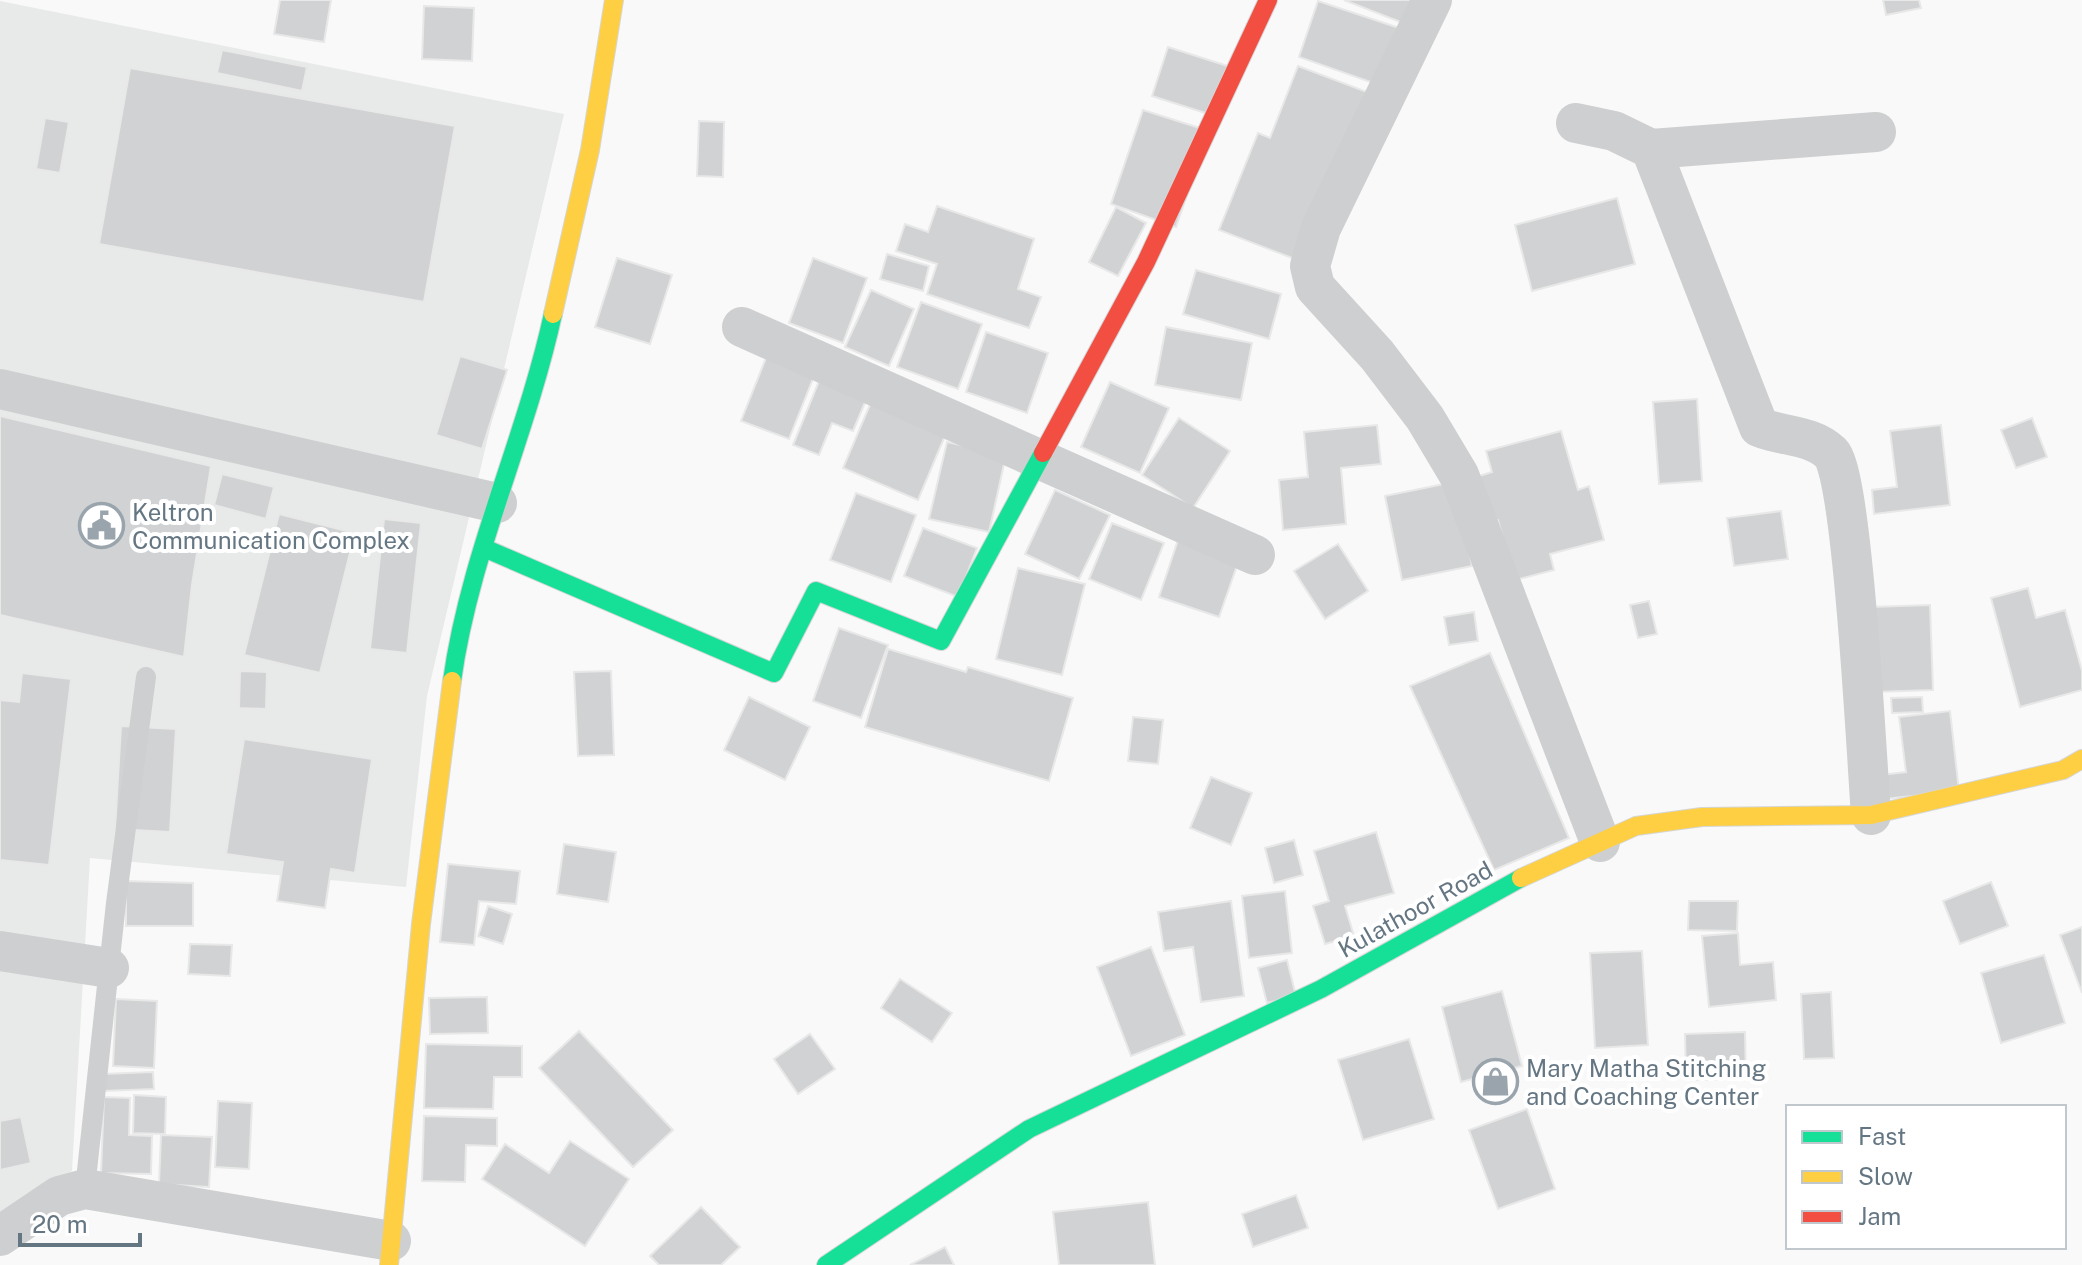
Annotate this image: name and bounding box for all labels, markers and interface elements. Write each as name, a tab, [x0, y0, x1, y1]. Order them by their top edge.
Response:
place label: Keltron Communication Complex	[132, 498, 410, 554]
public building icon: Keltron Communication Complex	[77, 502, 125, 550]
street label: Kulathoor Road	[1333, 855, 1497, 963]
place label: Mary Matha Stitching and Coaching Center	[1526, 1054, 1766, 1110]
shop icon: Mary Matha Stitching and Coaching Center	[1471, 1058, 1519, 1106]
legend	[1786, 1105, 2066, 1249]
text: Fast	[1858, 1122, 1906, 1150]
text: Slow	[1858, 1162, 1913, 1190]
scale bar	[20, 1197, 140, 1247]
text: Jam	[1858, 1202, 1901, 1230]
text: 20 m	[32, 1210, 88, 1238]

